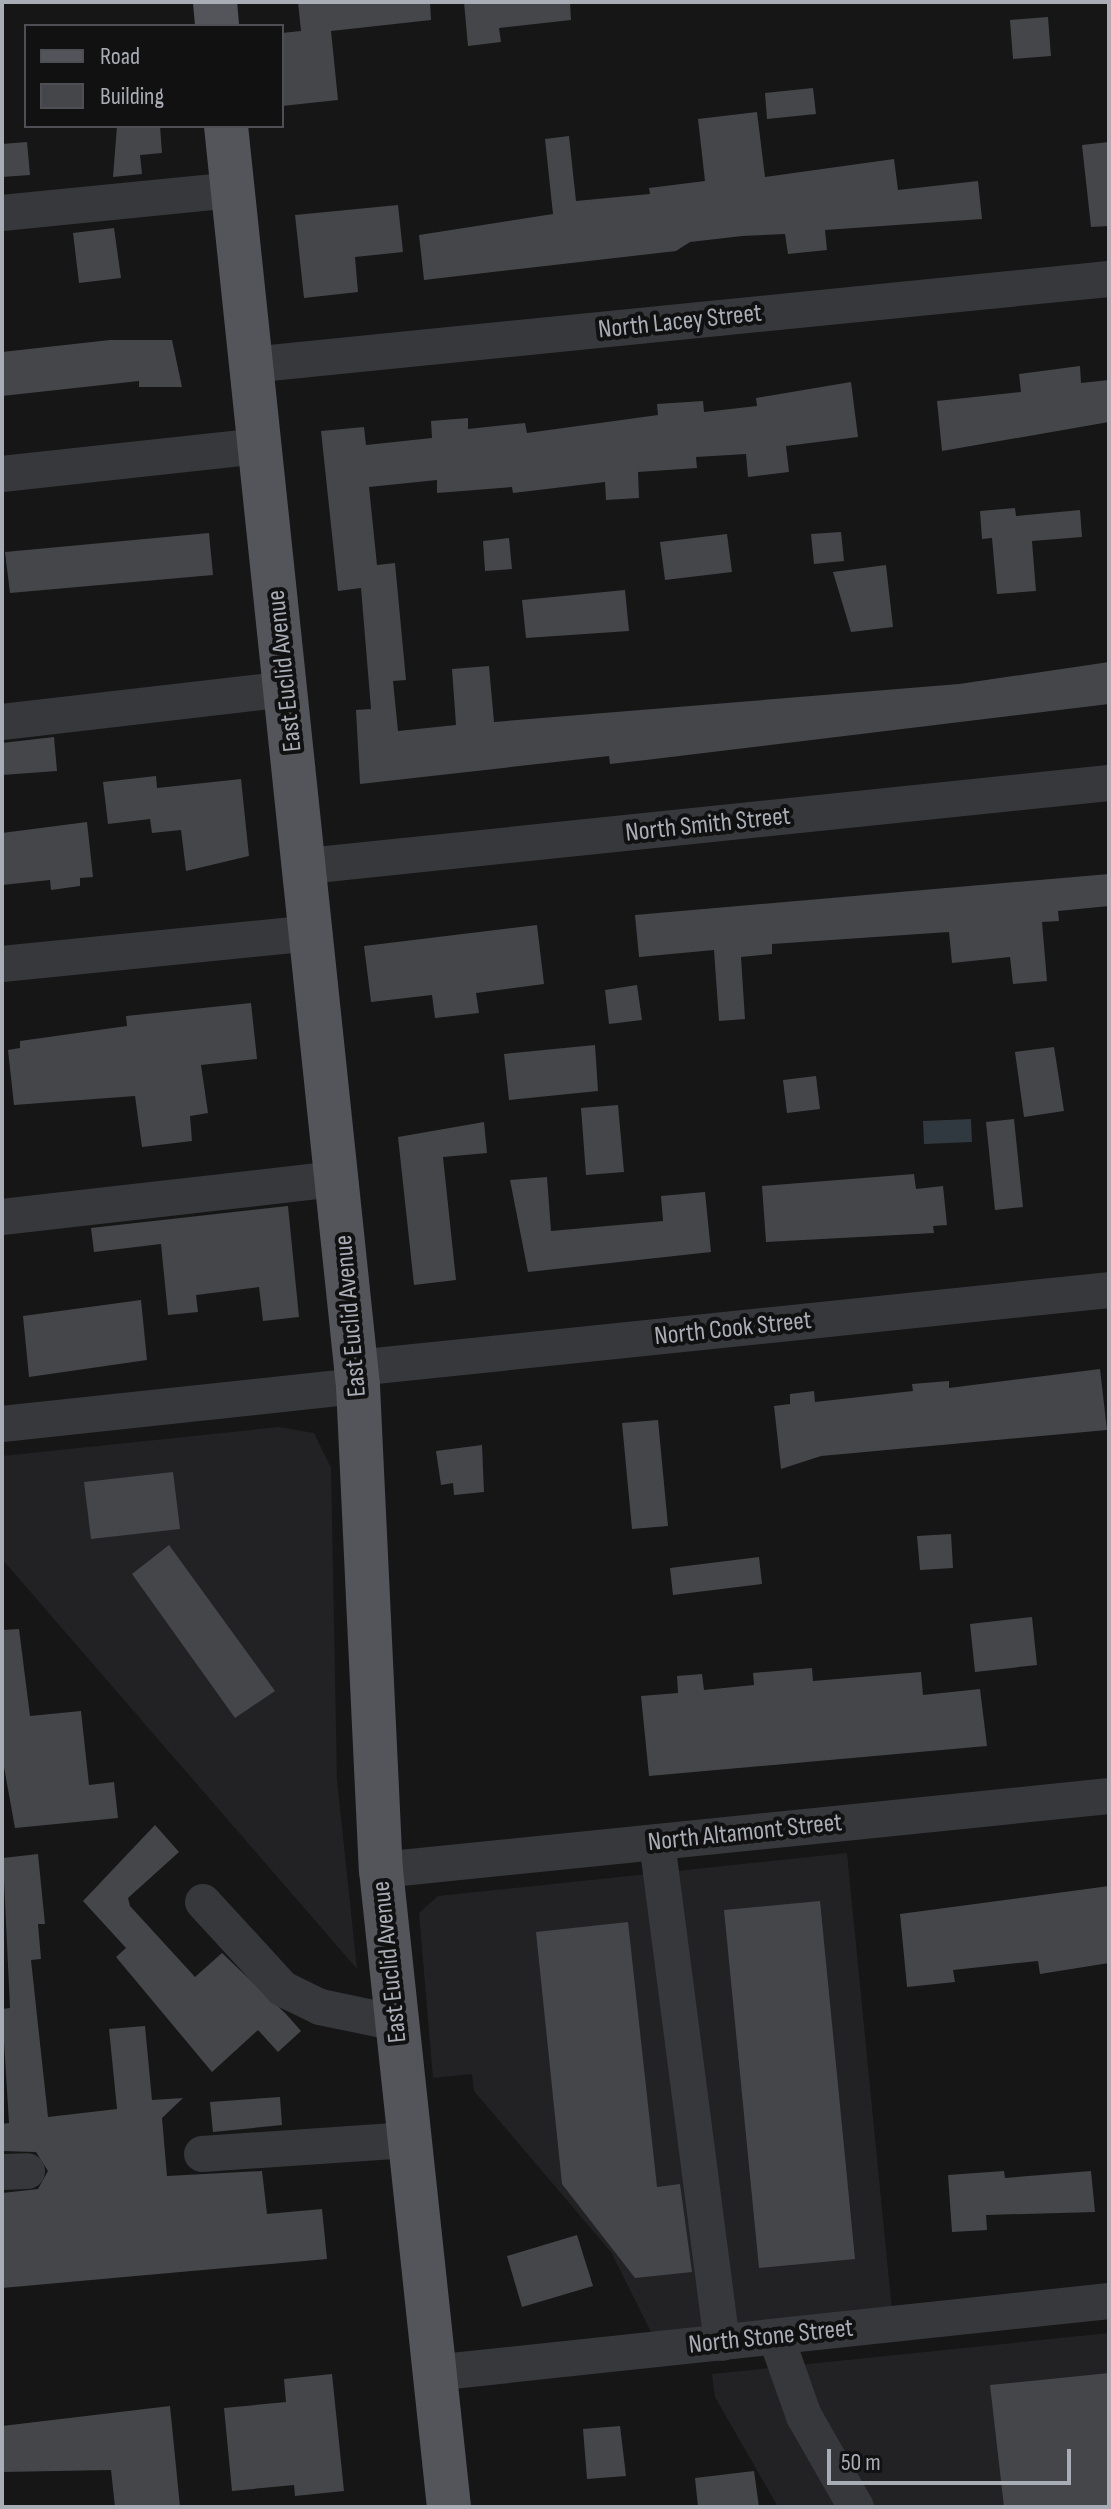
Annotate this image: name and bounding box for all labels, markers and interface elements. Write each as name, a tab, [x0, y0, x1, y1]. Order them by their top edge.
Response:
legend	[24, 24, 284, 128]
text: Road	[100, 42, 140, 71]
text: Building	[100, 82, 164, 111]
street label: North Lacey Street	[597, 298, 763, 346]
street label: East Euclid Avenue	[261, 589, 309, 753]
street label: North Smith Street	[624, 801, 792, 849]
street label: East Euclid Avenue	[328, 1234, 374, 1398]
street label: North Cook Street	[653, 1305, 813, 1353]
street label: North Altamont Street	[646, 1807, 844, 1859]
street label: East Euclid Avenue	[366, 1880, 414, 2044]
street label: North Stone Street	[687, 2313, 855, 2361]
scale bar	[831, 2433, 1075, 2483]
text: 50 m	[841, 2448, 881, 2477]

